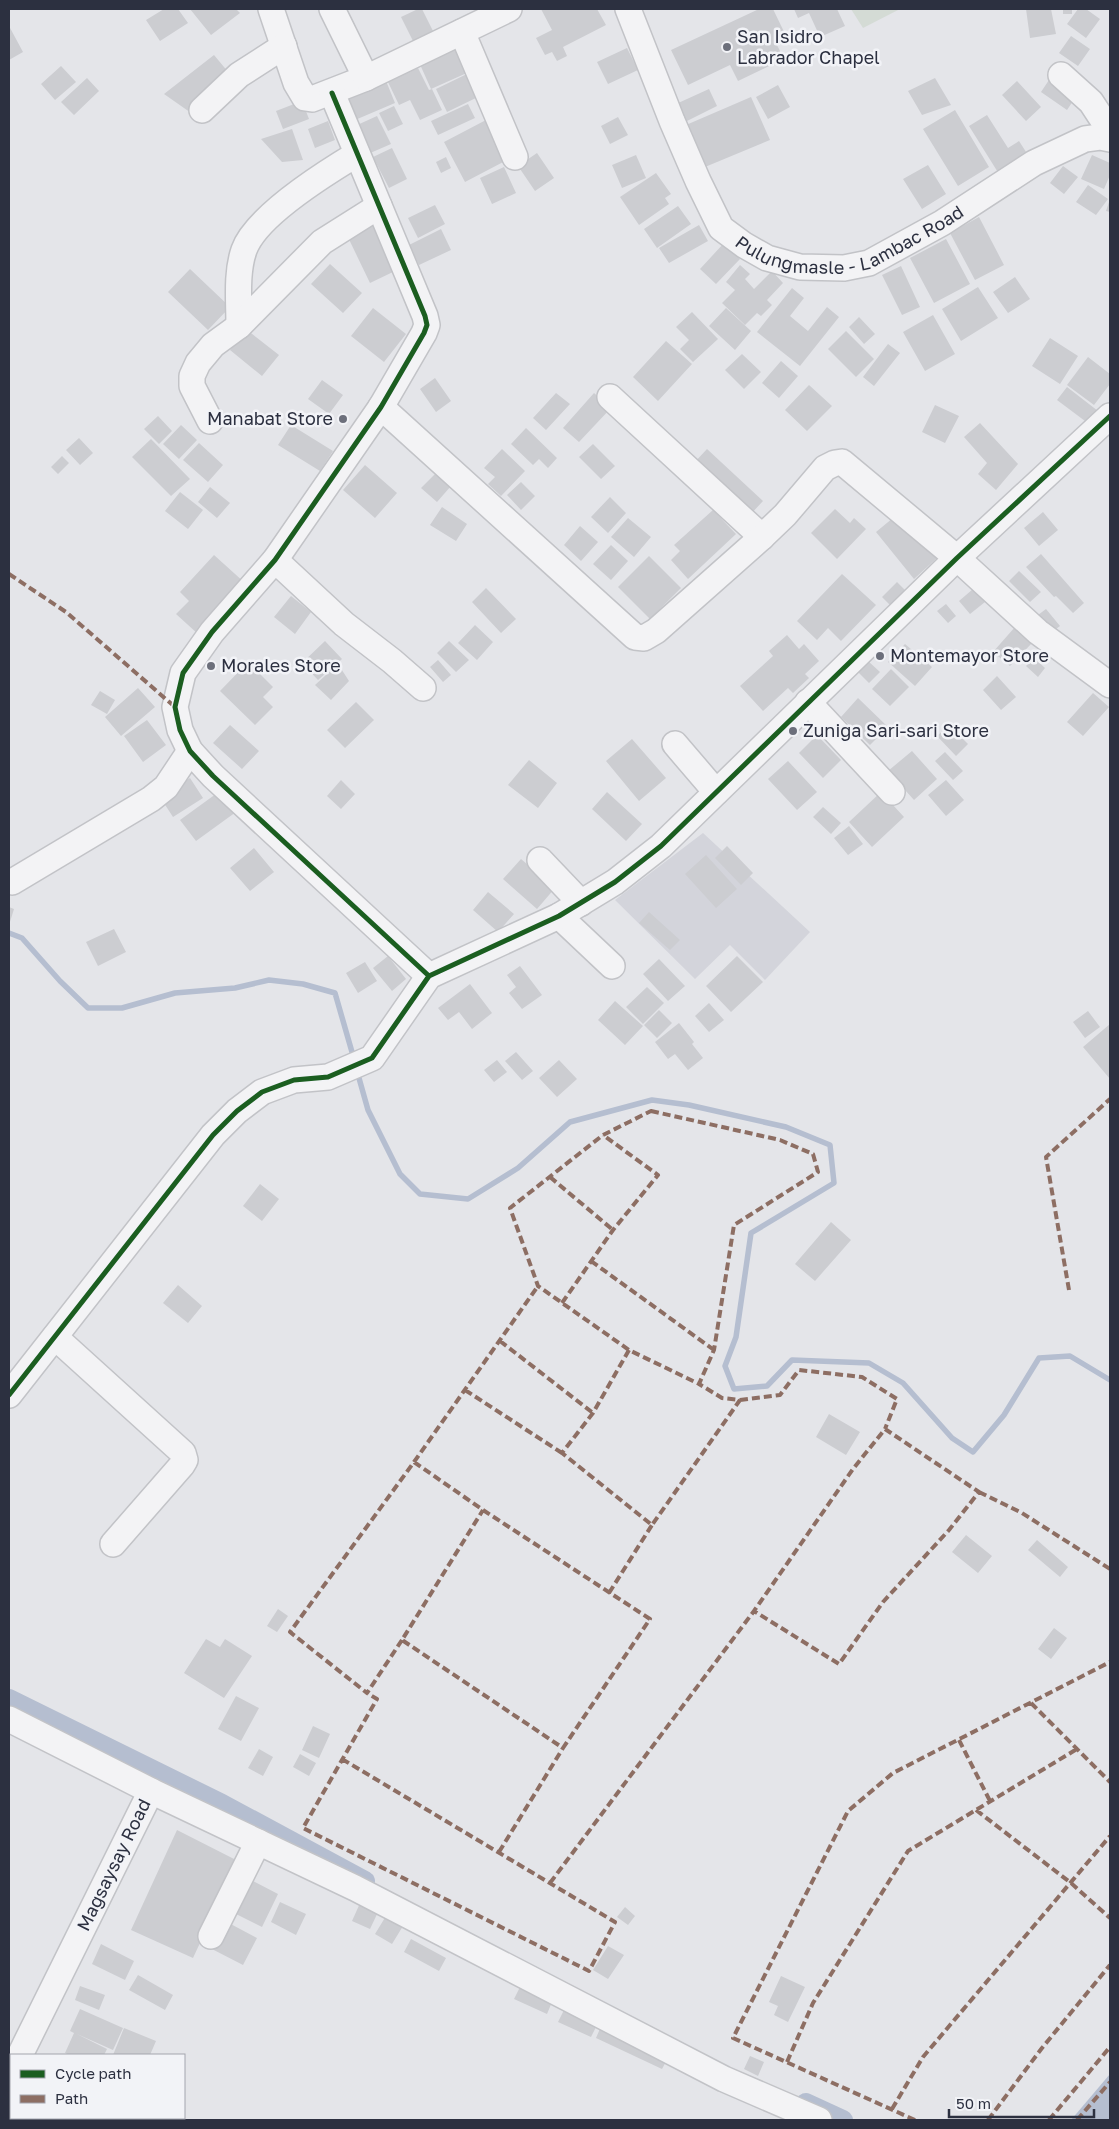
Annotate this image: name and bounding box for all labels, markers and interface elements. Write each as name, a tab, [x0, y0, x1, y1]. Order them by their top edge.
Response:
place label: San Isidro Labrador Chapel	[737, 25, 880, 68]
marker: San Isidro Labrador Chapel	[721, 41, 733, 53]
street label: Pulungmasle - Lambac Road	[731, 200, 967, 278]
place label: Manabat Store	[207, 407, 333, 429]
marker: Manabat Store	[337, 413, 349, 425]
place label: Montemayor Store	[890, 644, 1049, 666]
marker: Montemayor Store	[874, 650, 886, 662]
place label: Morales Store	[221, 654, 341, 676]
marker: Morales Store	[205, 660, 217, 672]
place label: Zuniga Sari-sari Store	[803, 719, 989, 741]
marker: Zuniga Sari-sari Store	[787, 725, 799, 737]
street label: Magsaysay Road	[72, 1795, 155, 1934]
legend	[10, 2054, 185, 2119]
text: Cycle path	[55, 2064, 131, 2082]
scale bar	[949, 2086, 1094, 2118]
text: Path	[55, 2089, 88, 2107]
text: 50 m	[956, 2094, 991, 2112]

